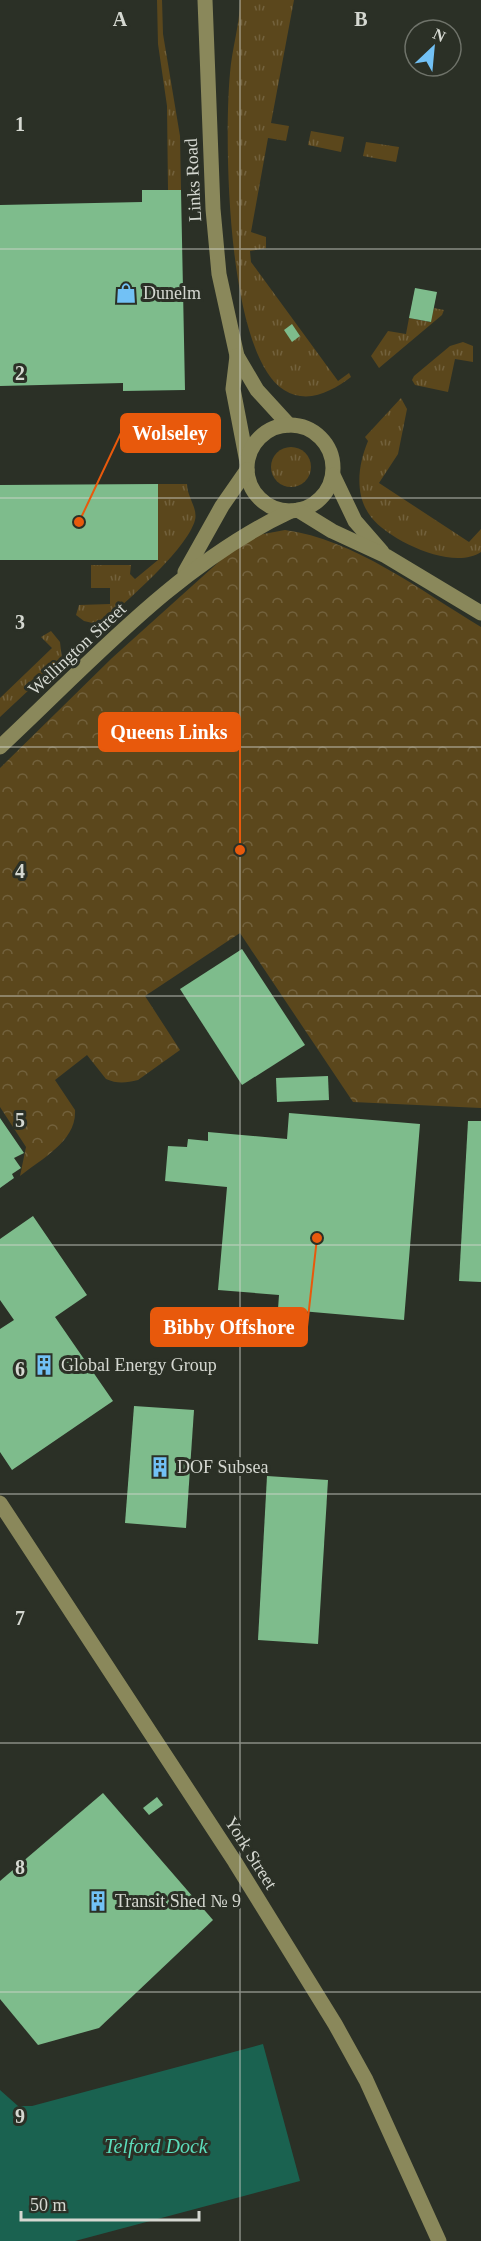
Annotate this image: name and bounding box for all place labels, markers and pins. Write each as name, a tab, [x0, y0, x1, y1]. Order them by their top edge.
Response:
shop icon: Dunelm	[114, 281, 138, 305]
place label: Dunelm	[143, 283, 201, 303]
callout: Wolseley	[121, 414, 220, 452]
callout: Queens Links	[99, 713, 240, 751]
callout: Bibby Offshore	[151, 1308, 307, 1346]
building icon: Global Energy Group	[32, 1353, 56, 1377]
place label: Global Energy Group	[61, 1355, 217, 1375]
building icon: DOF Subsea	[148, 1455, 172, 1479]
place label: DOF Subsea	[177, 1457, 269, 1477]
building icon: Transit Shed № 9	[86, 1889, 110, 1913]
place label: Transit Shed № 9	[115, 1891, 241, 1911]

